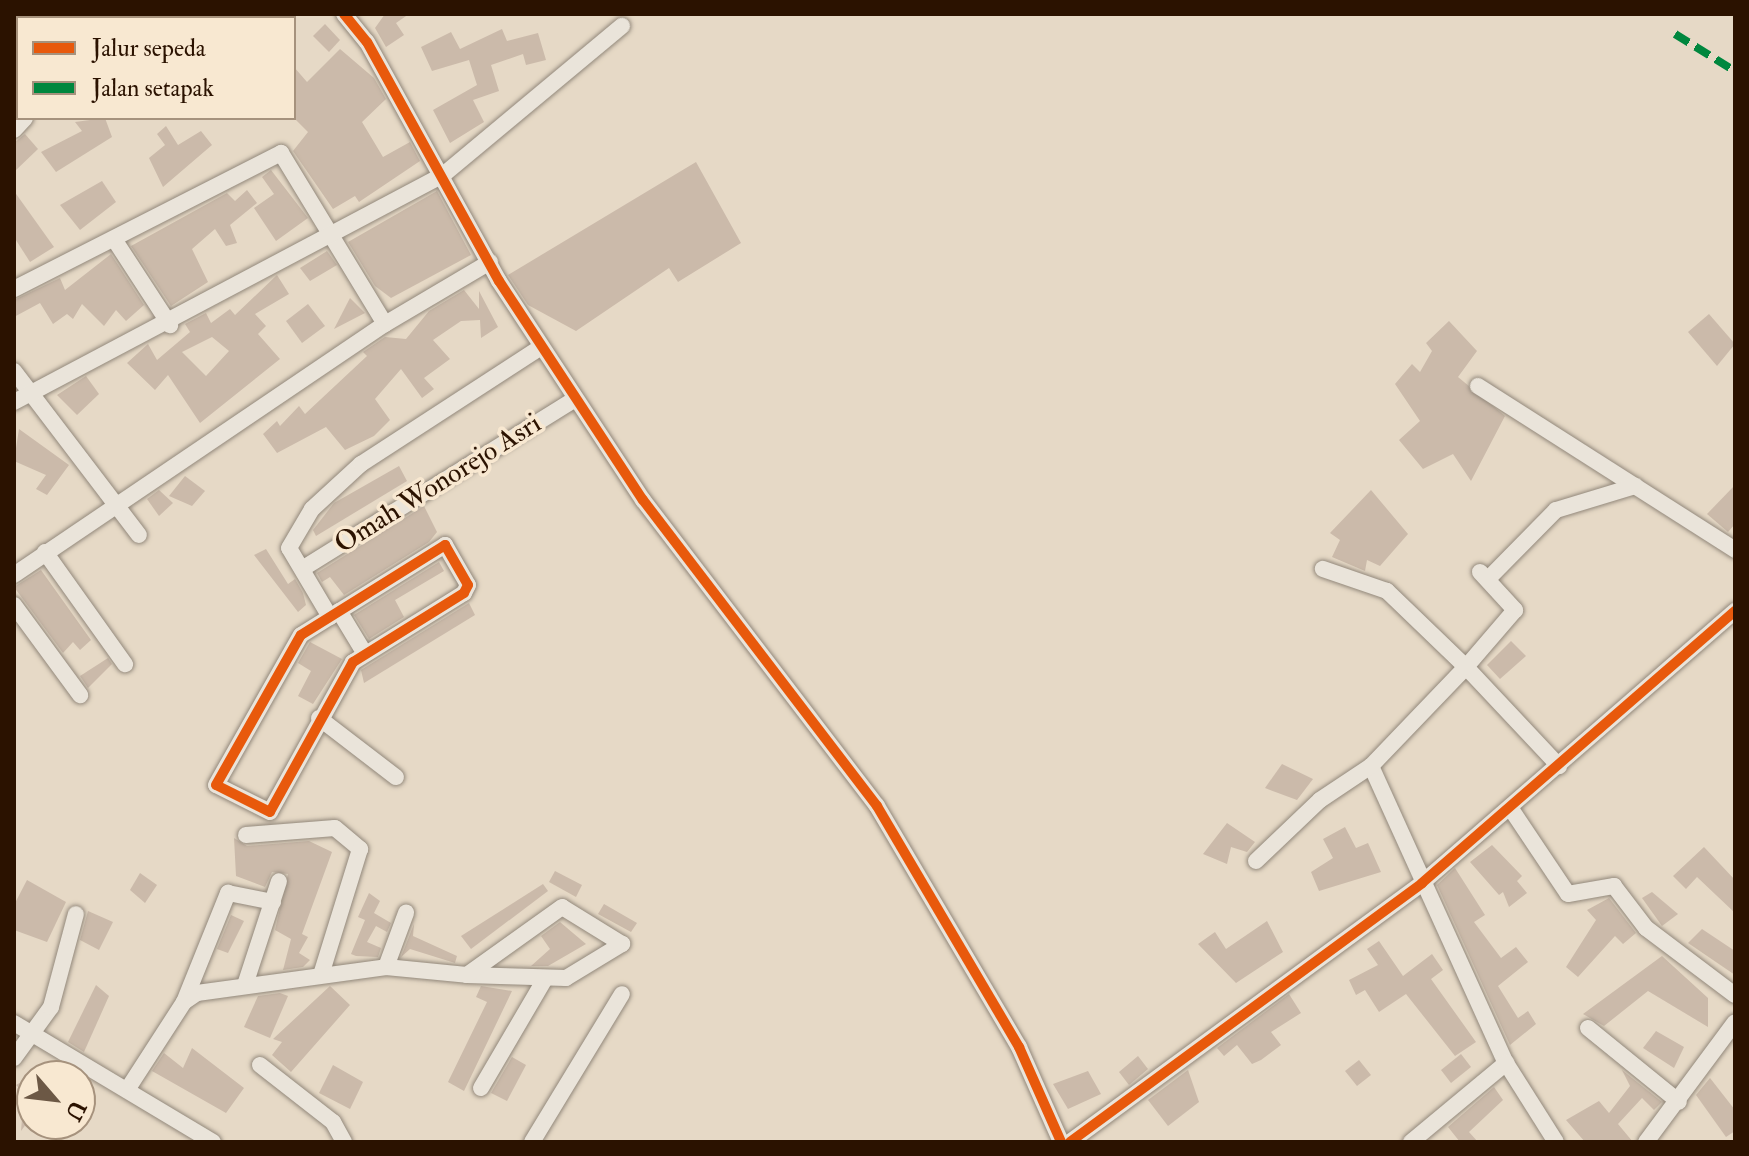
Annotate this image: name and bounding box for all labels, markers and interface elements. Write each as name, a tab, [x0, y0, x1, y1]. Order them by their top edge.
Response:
legend	[16, 16, 296, 120]
text: Jalur sepeda	[92, 33, 206, 64]
text: Jalan setapak	[92, 73, 214, 104]
street label: Omah Wonorejo Asri	[329, 407, 547, 561]
north arrow	[16, 1060, 96, 1140]
text: U	[59, 1096, 92, 1125]

